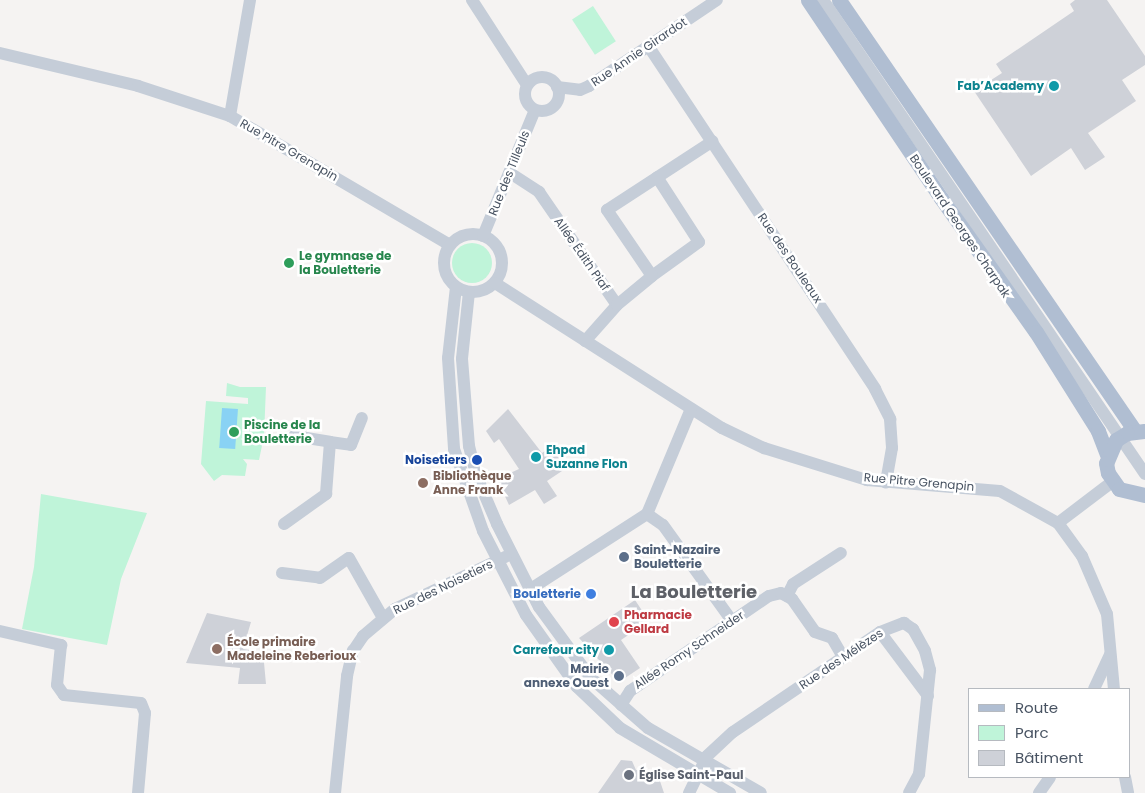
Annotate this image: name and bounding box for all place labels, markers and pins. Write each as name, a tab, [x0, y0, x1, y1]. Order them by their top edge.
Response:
place label: Fab’Academy	[957, 79, 1044, 93]
marker: Fab’Academy	[1048, 80, 1060, 92]
place label: Le gymnase de la Bouletterie	[299, 249, 392, 277]
marker: Le gymnase de la Bouletterie	[283, 257, 295, 269]
place label: Piscine de la Bouletterie	[244, 418, 320, 446]
marker: Piscine de la Bouletterie	[228, 426, 240, 438]
place label: Ehpad Suzanne Flon	[546, 443, 628, 471]
marker: Ehpad Suzanne Flon	[530, 451, 542, 463]
place label: Noisetiers	[405, 453, 467, 467]
marker: Noisetiers	[471, 454, 483, 466]
place label: Bibliothèque Anne Frank	[433, 469, 511, 497]
marker: Bibliothèque Anne Frank	[417, 477, 429, 489]
place label: Saint-Nazaire Bouletterie	[634, 543, 720, 571]
marker: Saint-Nazaire Bouletterie	[618, 551, 630, 563]
place label: Bouletterie	[513, 587, 581, 601]
marker: Bouletterie	[585, 588, 597, 600]
place label: Pharmacie Gellard	[624, 608, 692, 636]
marker: Pharmacie Gellard	[608, 616, 620, 628]
place label: École primaire Madeleine Reberioux	[227, 635, 356, 663]
marker: École primaire Madeleine Reberioux	[211, 643, 223, 655]
place label: Carrefour city	[513, 643, 599, 657]
marker: Carrefour city	[603, 644, 615, 656]
place label: Mairie annexe Ouest	[524, 662, 609, 690]
marker: Mairie annexe Ouest	[613, 670, 625, 682]
place label: Église Saint-Paul	[639, 768, 744, 782]
marker: Église Saint-Paul	[623, 769, 635, 781]

